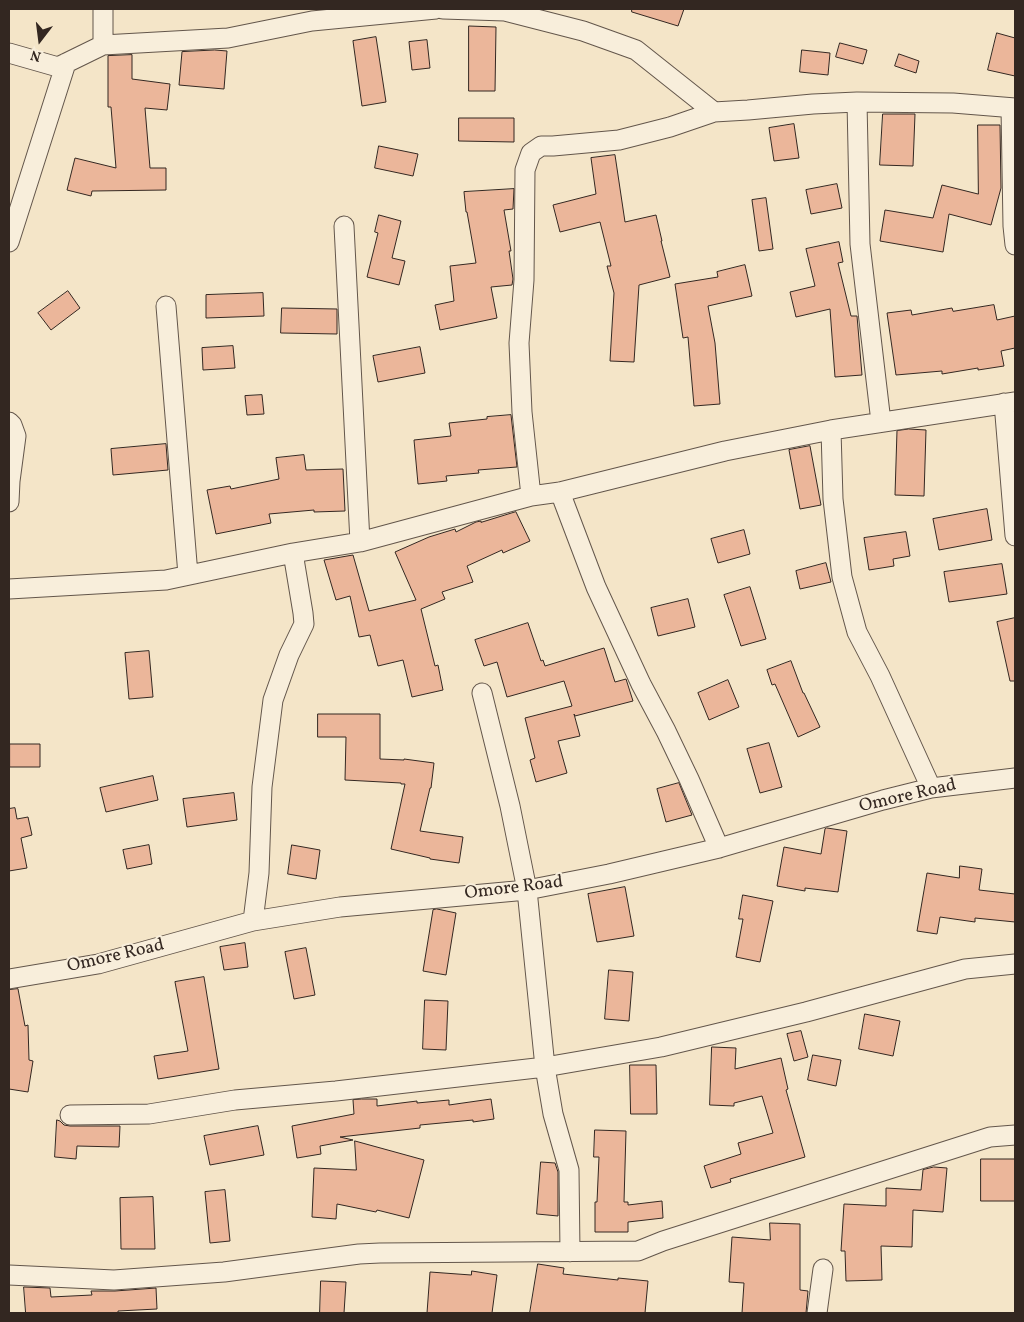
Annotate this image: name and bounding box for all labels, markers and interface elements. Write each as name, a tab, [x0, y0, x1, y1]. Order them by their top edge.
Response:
north arrow	[15, 15, 65, 65]
text: N	[29, 44, 43, 65]
street label: Omore Road	[857, 775, 959, 819]
street label: Omore Road	[464, 872, 564, 906]
street label: Omore Road	[65, 935, 167, 979]

